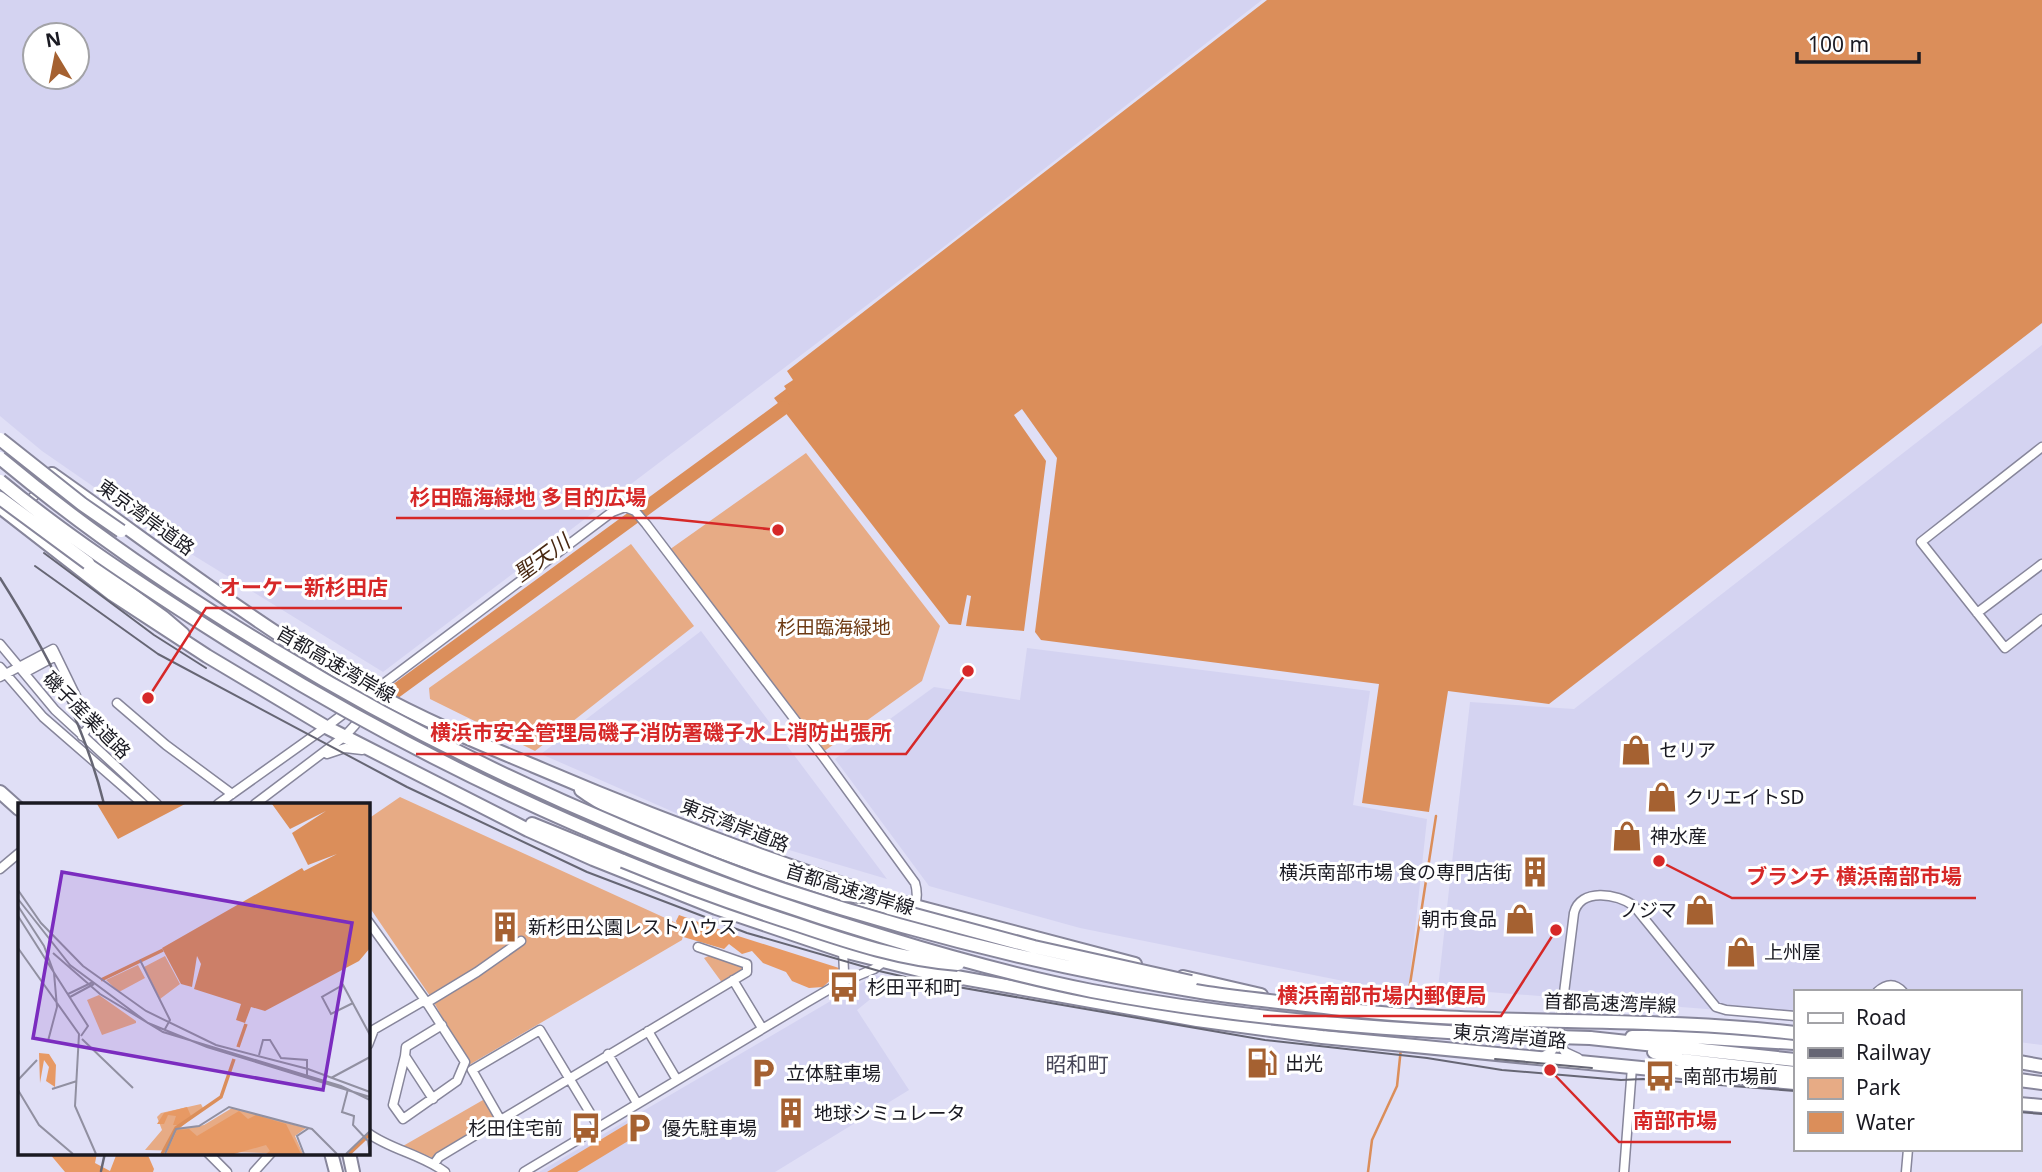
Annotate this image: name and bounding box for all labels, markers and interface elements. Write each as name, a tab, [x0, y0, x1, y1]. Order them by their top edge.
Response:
north arrow	[21, 21, 91, 91]
scale bar	[1797, 21, 1920, 65]
text: N	[43, 25, 63, 53]
text: 100 m	[1808, 30, 1869, 58]
street label: 東京湾岸道路	[92, 473, 200, 561]
callout: 杉田臨海緑地 多目的広場	[396, 476, 660, 518]
text: 杉田臨海緑地 多目的広場	[410, 483, 646, 511]
water label: 聖天川	[508, 526, 577, 587]
callout: オーケー新杉田店	[206, 566, 402, 608]
text: オーケー新杉田店	[220, 573, 388, 601]
park label: 杉田臨海緑地	[777, 614, 891, 640]
street label: 首都高速湾岸線	[272, 619, 400, 709]
street label: 磯子産業道路	[37, 665, 137, 765]
callout: 横浜市安全管理局磯子消防署磯子水上消防出張所	[416, 712, 906, 754]
text: 横浜市安全管理局磯子消防署磯子水上消防出張所	[430, 718, 892, 746]
shop icon: セリア	[1619, 733, 1653, 767]
place label: セリア	[1659, 737, 1716, 763]
shop icon: クリエイトSD	[1645, 780, 1679, 814]
place label: クリエイトSD	[1685, 784, 1804, 810]
street label: 東京湾岸道路	[677, 792, 793, 858]
inset map	[18, 803, 369, 1154]
shop icon: 神水産	[1610, 819, 1644, 853]
place label: 神水産	[1650, 823, 1707, 849]
building icon: 横浜南部市場 食の専門店街	[1518, 855, 1552, 889]
callout: ブランチ 横浜南部市場	[1732, 856, 1976, 898]
street label: 首都高速湾岸線	[783, 857, 917, 921]
place label: 横浜南部市場 食の専門店街	[1279, 859, 1512, 885]
text: ブランチ 横浜南部市場	[1746, 862, 1962, 890]
shop icon: ノジマ	[1683, 893, 1717, 927]
place label: ノジマ	[1620, 897, 1677, 923]
shop icon: 朝市食品	[1503, 902, 1537, 936]
place label: 朝市食品	[1421, 906, 1497, 932]
building icon: 新杉田公園レストハウス	[488, 910, 522, 944]
place label: 新杉田公園レストハウス	[528, 914, 737, 940]
shop icon: 上州屋	[1724, 935, 1758, 969]
place label: 上州屋	[1764, 939, 1821, 965]
bus stop icon: 杉田平和町	[827, 970, 861, 1004]
place label: 杉田平和町	[867, 974, 962, 1000]
callout: 横浜南部市場内郵便局	[1263, 974, 1501, 1016]
text: 横浜南部市場内郵便局	[1277, 981, 1487, 1009]
street label: 首都高速湾岸線	[1543, 988, 1677, 1018]
legend	[1794, 990, 2021, 1151]
text: Road	[1856, 1003, 1906, 1031]
street label: 東京湾岸道路	[1452, 1018, 1568, 1054]
text: Railway	[1856, 1038, 1931, 1066]
fuel station icon: 出光	[1245, 1046, 1279, 1080]
district label: 昭和町	[1046, 1050, 1109, 1078]
place label: 出光	[1285, 1050, 1323, 1076]
parking icon: 立体駐車場	[746, 1056, 780, 1090]
bus stop icon: 南部市場前	[1643, 1059, 1677, 1093]
place label: 立体駐車場	[786, 1060, 881, 1086]
place label: 南部市場前	[1683, 1063, 1778, 1089]
text: Park	[1856, 1073, 1901, 1101]
building icon: 地球シミュレータ	[774, 1096, 808, 1130]
place label: 地球シミュレータ	[814, 1100, 966, 1126]
callout: 南部市場	[1619, 1100, 1731, 1142]
text: 南部市場	[1633, 1106, 1717, 1134]
text: Water	[1856, 1108, 1915, 1136]
bus stop icon: 杉田住宅前	[569, 1111, 603, 1145]
parking icon: 優先駐車場	[622, 1111, 656, 1145]
place label: 杉田住宅前	[468, 1115, 563, 1141]
place label: 優先駐車場	[662, 1115, 757, 1141]

